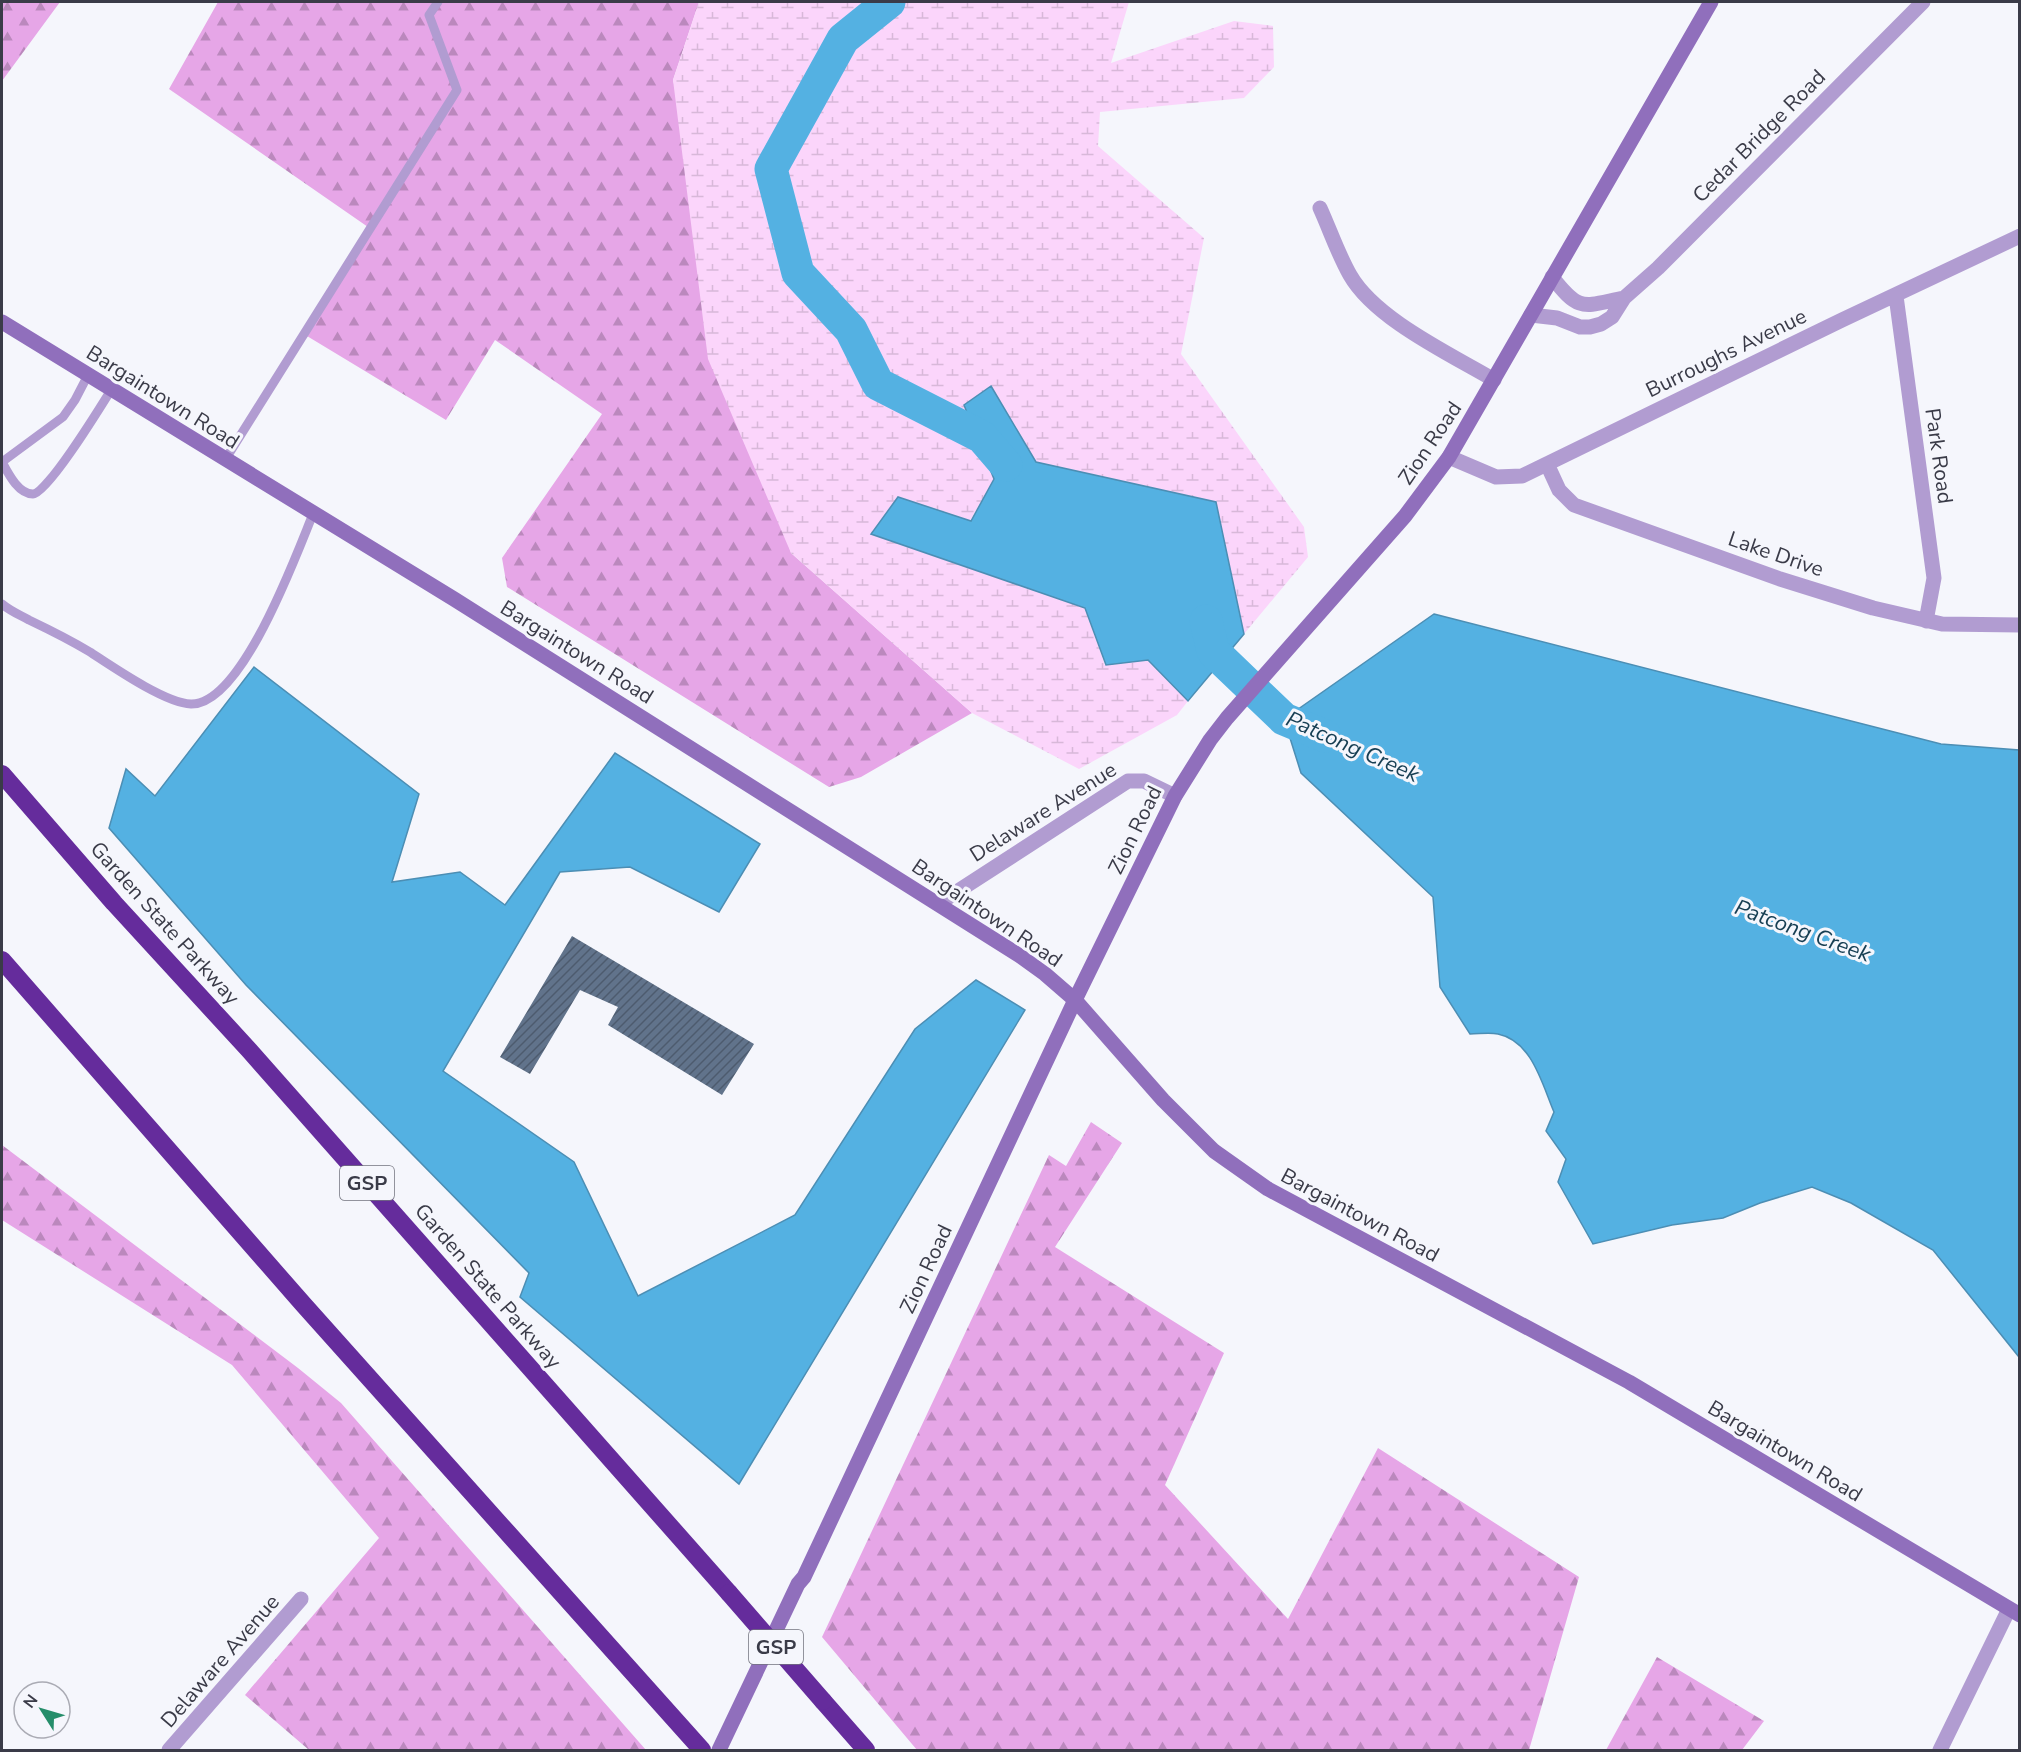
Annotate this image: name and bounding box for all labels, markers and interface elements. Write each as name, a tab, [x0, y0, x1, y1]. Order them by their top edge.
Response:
street label: Cedar Bridge Road	[1686, 63, 1832, 209]
street label: Burroughs Avenue	[1641, 302, 1811, 404]
street label: Bargaintown Road	[81, 339, 245, 455]
street label: Zion Road	[1392, 396, 1468, 490]
street label: Park Road	[1918, 406, 1960, 506]
street label: Lake Drive	[1725, 525, 1827, 583]
street label: Bargaintown Road	[495, 594, 659, 710]
water label: Patcong Creek	[1281, 704, 1425, 790]
street label: Delaware Avenue	[964, 756, 1122, 868]
street label: Zion Road	[1102, 781, 1168, 879]
street label: Garden State Parkway	[84, 835, 246, 1011]
street label: Bargaintown Road	[906, 852, 1068, 974]
water label: Patcong Creek	[1730, 892, 1876, 970]
street label: Bargaintown Road	[1276, 1161, 1444, 1269]
road number: GSP	[340, 1166, 394, 1200]
street label: Garden State Parkway	[408, 1197, 568, 1375]
street label: Zion Road	[893, 1220, 959, 1318]
street label: Bargaintown Road	[1703, 1394, 1867, 1508]
street label: Delaware Avenue	[154, 1588, 286, 1734]
road number: GSP	[749, 1630, 803, 1664]
north arrow	[12, 1680, 72, 1740]
text: N	[18, 1690, 43, 1713]

